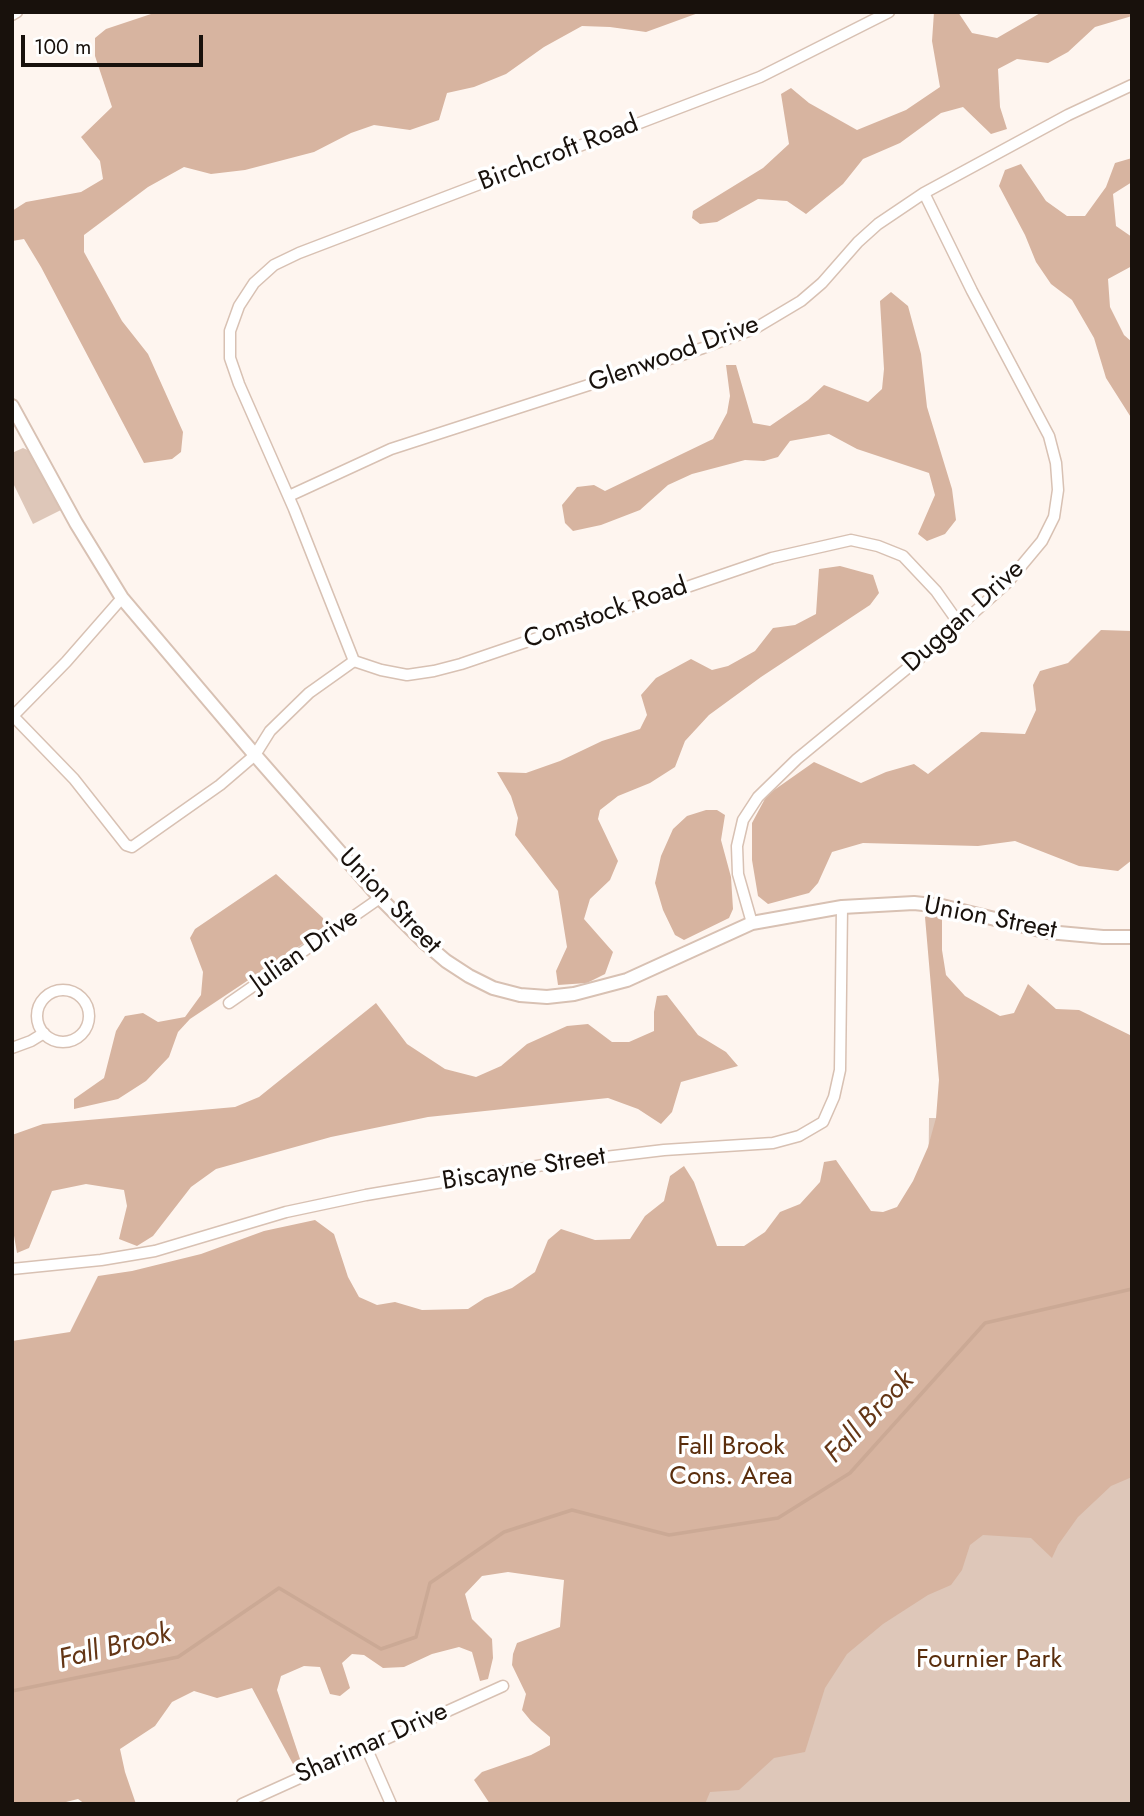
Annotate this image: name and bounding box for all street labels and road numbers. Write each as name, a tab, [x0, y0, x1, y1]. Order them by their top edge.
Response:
street label: Birchcroft Road	[475, 109, 643, 199]
street label: Glenwood Drive	[584, 310, 764, 400]
street label: Duggan Drive	[897, 554, 1031, 680]
street label: Comstock Road	[520, 571, 692, 657]
street label: Union Street	[331, 843, 447, 961]
street label: Union Street	[921, 891, 1059, 947]
street label: Julian Drive	[245, 903, 365, 999]
street label: Biscayne Street	[440, 1142, 608, 1198]
street label: Sharimar Drive	[291, 1697, 453, 1791]

